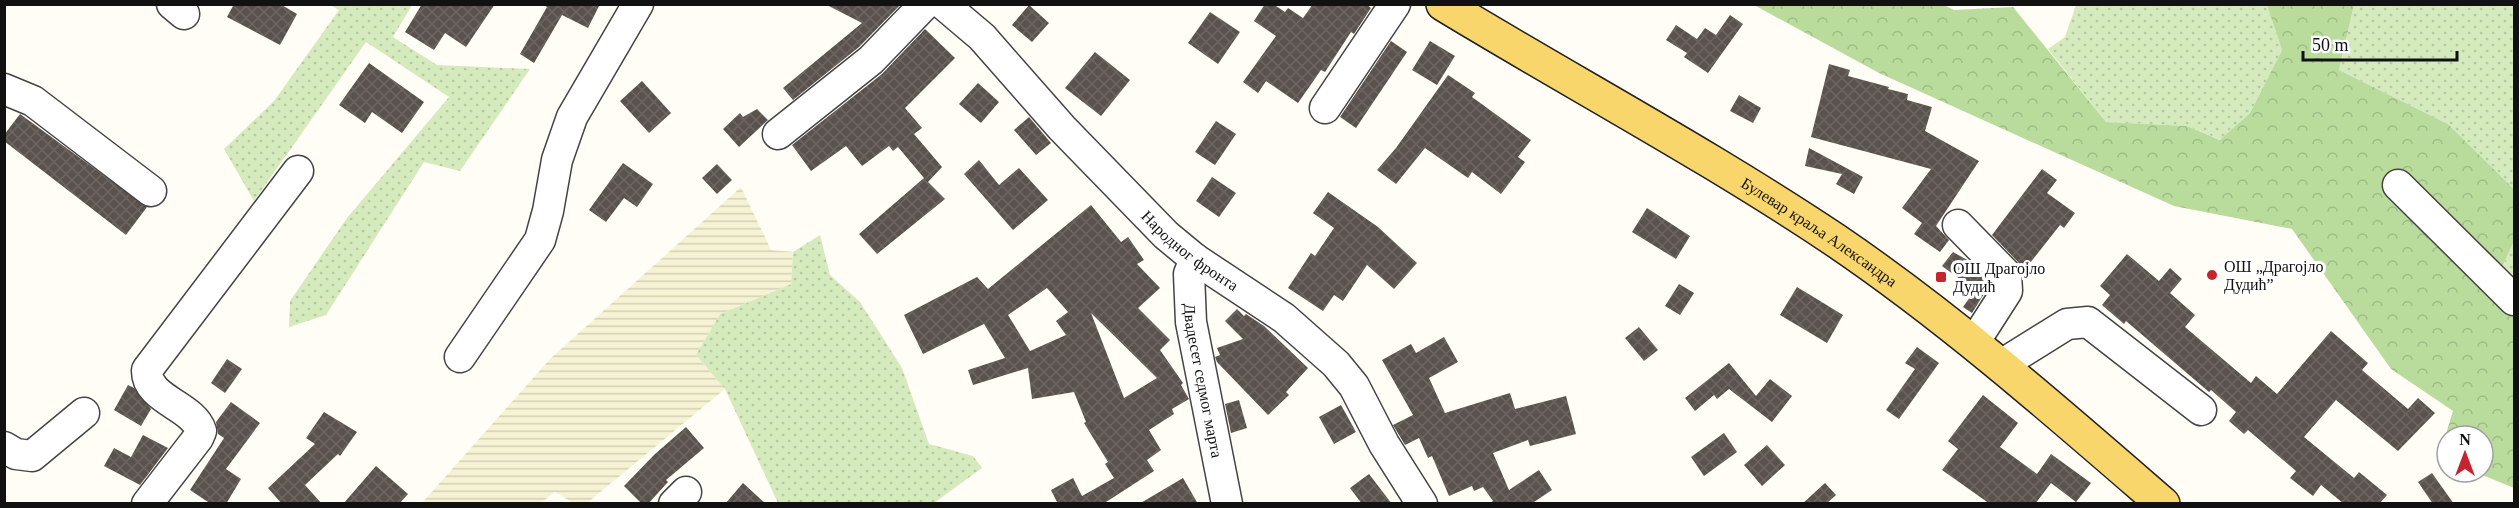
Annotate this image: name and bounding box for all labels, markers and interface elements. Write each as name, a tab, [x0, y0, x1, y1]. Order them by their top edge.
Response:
scale bar	[2303, 24, 2458, 62]
text: 50 m	[2312, 35, 2349, 55]
street label: Булевар краља Александра	[1738, 174, 1900, 290]
street label: Народног фронта	[1138, 207, 1241, 294]
place label: ОШ „Драгојло Дудић”	[2224, 258, 2323, 294]
place label: ОШ Драгојло Дудић	[1953, 260, 2045, 296]
marker: ОШ „Драгојло Дудић”	[2205, 268, 2219, 282]
marker: ОШ Драгојло Дудић	[1934, 270, 1948, 284]
street label: Двадесет седмог марта	[1180, 303, 1226, 459]
north arrow	[2435, 424, 2495, 484]
text: N	[2459, 431, 2471, 448]

